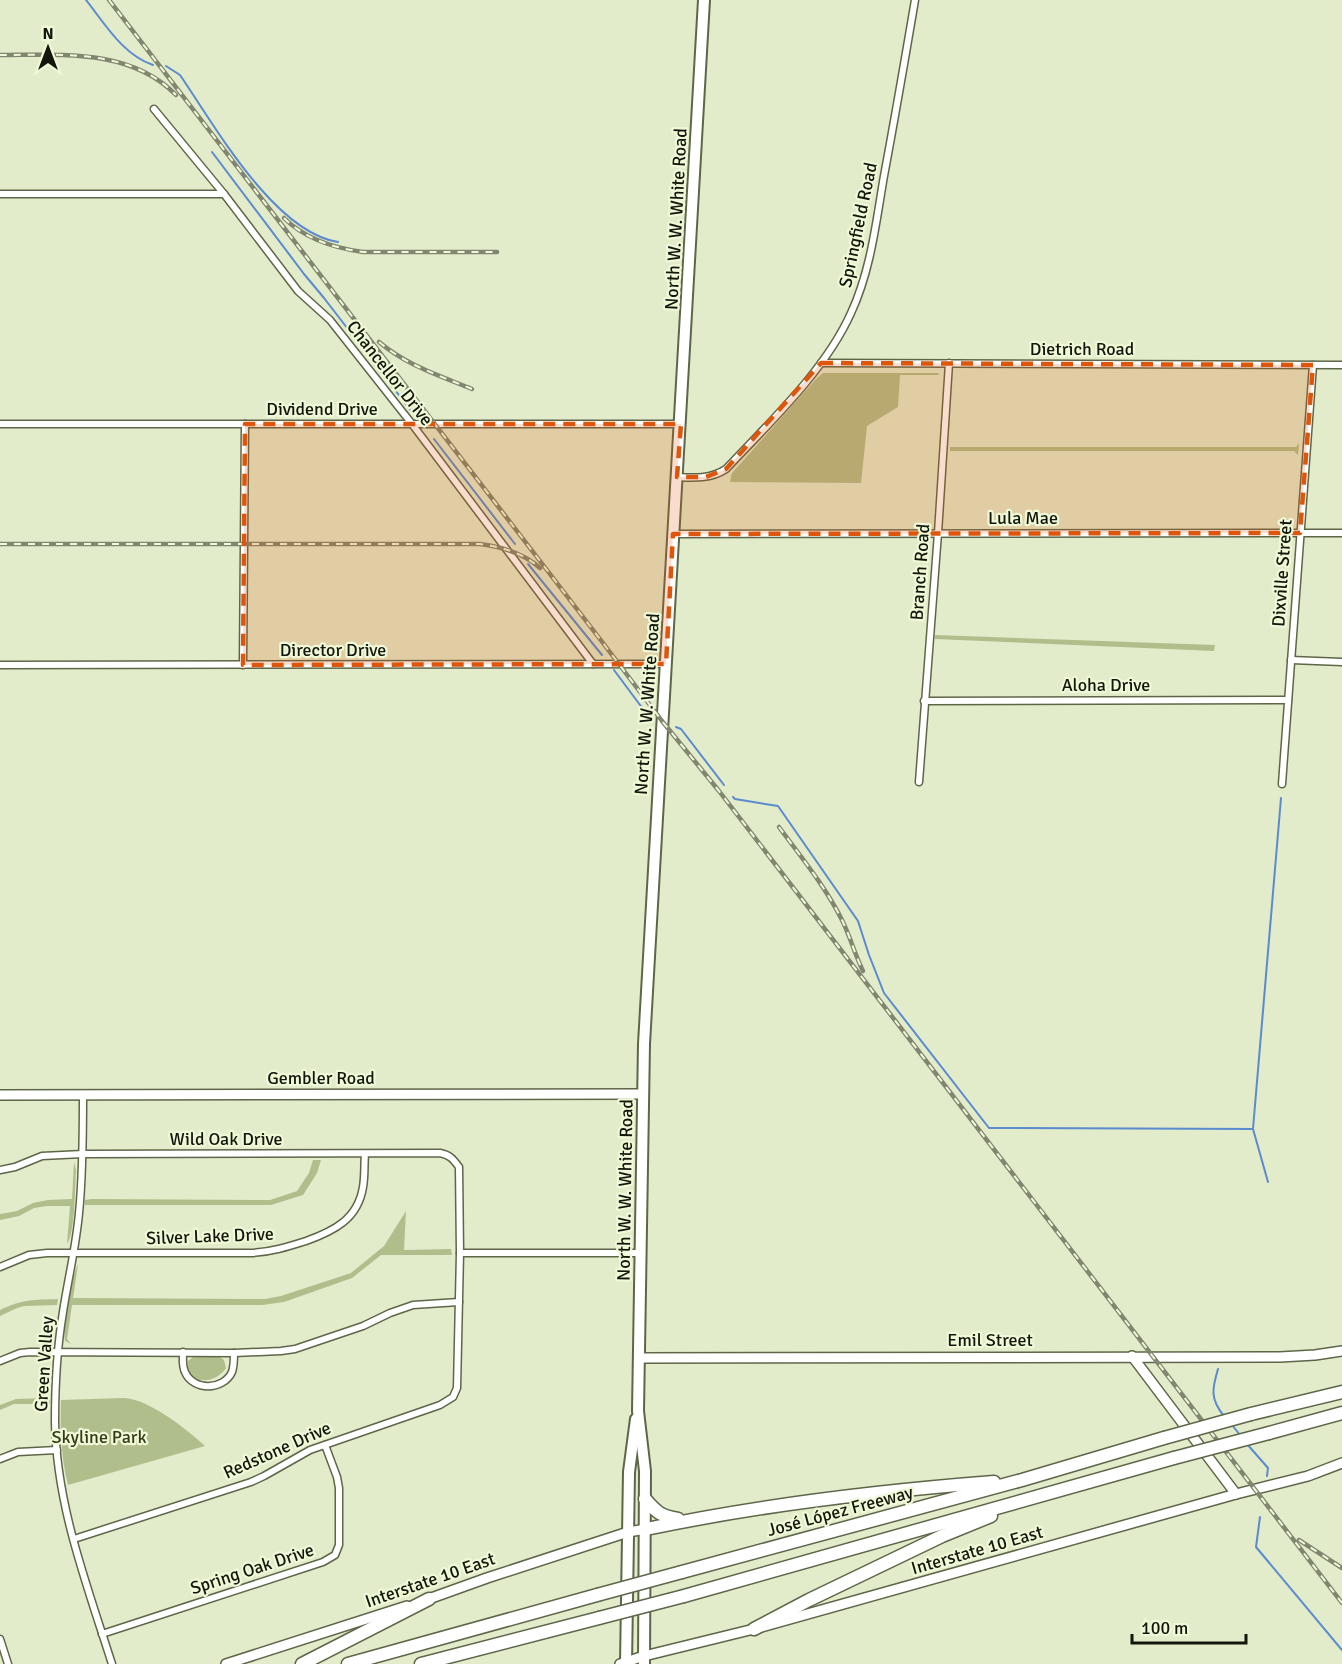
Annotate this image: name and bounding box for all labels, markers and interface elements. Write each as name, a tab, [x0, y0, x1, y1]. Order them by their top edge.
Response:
north arrow	[18, 18, 78, 78]
text: N	[42, 24, 54, 44]
street label: North W. W. White Road	[660, 128, 692, 310]
street label: Springfield Road	[834, 160, 882, 290]
street label: Chancellor Drive	[342, 316, 438, 430]
street label: Dietrich Road	[1030, 338, 1134, 360]
street label: Dividend Drive	[266, 398, 378, 420]
street label: Lula Mae	[988, 507, 1058, 529]
street label: Dixville Street	[1267, 518, 1297, 628]
street label: Branch Road	[906, 523, 934, 621]
street label: North W. W. White Road	[630, 613, 664, 795]
street label: Director Drive	[280, 639, 386, 661]
street label: Aloha Drive	[1062, 674, 1150, 696]
street label: Gembler Road	[267, 1067, 375, 1089]
street label: North W. W. White Road	[612, 1099, 638, 1281]
street label: Wild Oak Drive	[170, 1128, 282, 1150]
street label: Silver Lake Drive	[146, 1223, 274, 1249]
street label: Green Valley	[30, 1315, 58, 1413]
street label: Emil Street	[947, 1329, 1033, 1351]
street label: Redstone Drive	[220, 1416, 334, 1484]
park label: Skyline Park	[52, 1426, 146, 1448]
street label: José López Freeway	[765, 1481, 916, 1541]
street label: Interstate 10 East	[909, 1521, 1045, 1579]
street label: Spring Oak Drive	[187, 1539, 317, 1599]
street label: Interstate 10 East	[362, 1547, 498, 1613]
scale bar	[1132, 1607, 1246, 1645]
text: 100 m	[1141, 1617, 1188, 1639]

